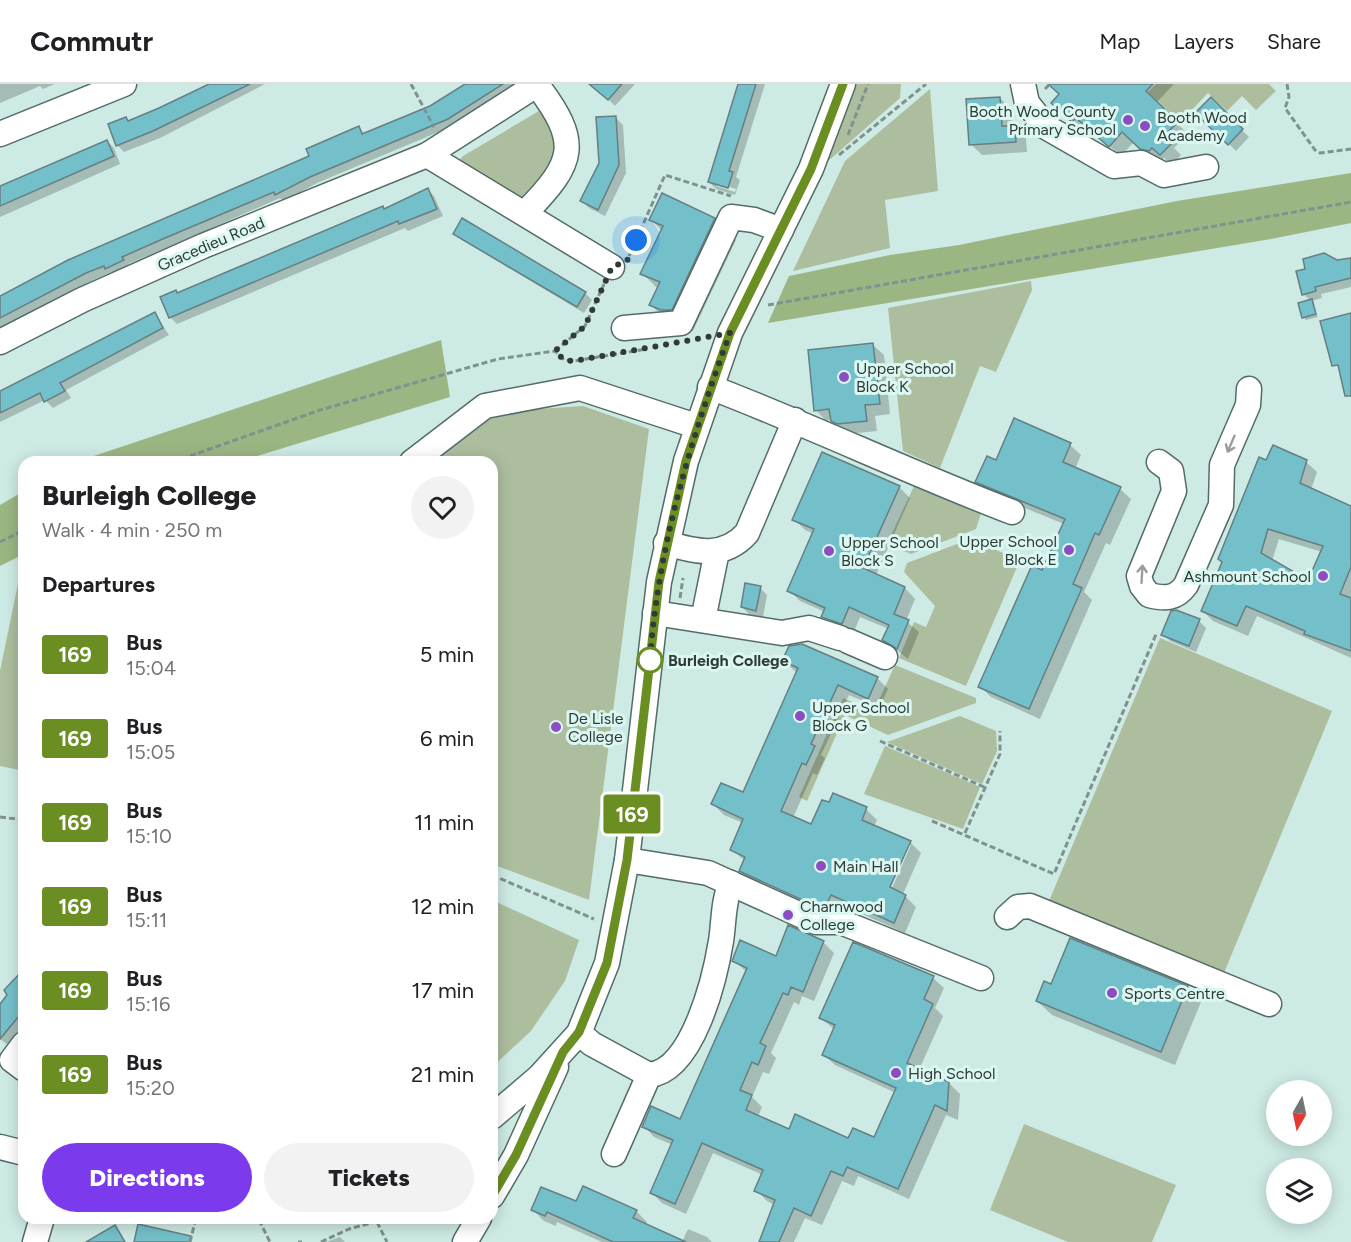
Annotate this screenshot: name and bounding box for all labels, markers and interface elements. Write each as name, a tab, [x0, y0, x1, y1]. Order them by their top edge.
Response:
text: Commutr	[30, 24, 153, 58]
text: Map	[1100, 29, 1140, 54]
text: Layers	[1173, 29, 1234, 54]
text: Share	[1267, 29, 1321, 54]
place label: Booth Wood County Primary School	[969, 102, 1117, 139]
place label: Booth Wood Academy	[1157, 108, 1247, 145]
marker: Booth Wood County Primary School	[1121, 113, 1135, 127]
marker: Booth Wood Academy	[1138, 119, 1152, 133]
street label: Gracedieu Road	[155, 213, 267, 275]
your location	[621, 225, 651, 255]
place label: Upper School Block K	[856, 359, 954, 396]
marker: Upper School Block K	[837, 370, 851, 384]
one-way arrow	[1225, 435, 1236, 453]
button: heart	[411, 476, 474, 539]
text: Burleigh College	[42, 478, 256, 512]
text: Walk · 4 min · 250 m	[42, 518, 222, 542]
place label: Upper School Block E	[959, 532, 1057, 569]
place label: Upper School Block S	[841, 533, 939, 570]
marker: Upper School Block E	[1062, 543, 1076, 557]
marker: Upper School Block S	[822, 544, 836, 558]
one-way arrow	[1137, 565, 1148, 584]
place label: Ashmount School	[1184, 567, 1311, 586]
marker: Ashmount School	[1316, 569, 1330, 583]
text: Departures	[42, 571, 155, 598]
text: Bus	[126, 629, 162, 656]
text: 5 min	[420, 641, 474, 668]
text: 169	[58, 642, 92, 667]
marker: Burleigh College	[637, 647, 663, 673]
place label: Burleigh College	[668, 651, 789, 670]
text: 15:04	[126, 656, 176, 680]
place label: Upper School Block G	[812, 698, 910, 735]
place label: De Lisle College	[568, 709, 624, 746]
marker: Upper School Block G	[793, 709, 807, 723]
text: Bus	[126, 713, 162, 740]
marker: De Lisle College	[549, 720, 563, 734]
text: 6 min	[420, 725, 474, 752]
text: 169	[58, 726, 92, 751]
text: 15:05	[126, 740, 175, 764]
line badge: 169	[598, 794, 666, 834]
text: Bus	[126, 797, 162, 824]
text: 169	[615, 802, 649, 827]
text: 11 min	[414, 809, 474, 836]
text: 169	[58, 810, 92, 835]
text: 15:10	[126, 824, 172, 848]
place label: Main Hall	[833, 857, 899, 876]
marker: Main Hall	[814, 859, 828, 873]
text: Bus	[126, 881, 162, 908]
text: 12 min	[411, 893, 474, 920]
text: 169	[58, 894, 92, 919]
place label: Charnwood College	[800, 897, 883, 934]
text: 15:11	[126, 908, 167, 932]
marker: Charnwood College	[781, 908, 795, 922]
text: Bus	[126, 965, 162, 992]
text: 17 min	[412, 977, 474, 1004]
text: 169	[58, 978, 92, 1003]
place label: Sports Centre	[1124, 984, 1225, 1003]
marker: Sports Centre	[1105, 986, 1119, 1000]
text: 15:16	[126, 992, 170, 1016]
text: Bus	[126, 1049, 162, 1076]
text: 21 min	[411, 1061, 474, 1088]
text: 169	[58, 1062, 92, 1087]
place label: High School	[908, 1064, 996, 1083]
marker: High School	[889, 1066, 903, 1080]
text: 15:20	[126, 1076, 175, 1100]
north arrow	[1266, 1080, 1332, 1146]
map controls	[1266, 1080, 1332, 1224]
button: Directions	[42, 1143, 252, 1212]
button: Tickets	[264, 1143, 474, 1212]
button: layers	[1266, 1158, 1332, 1224]

